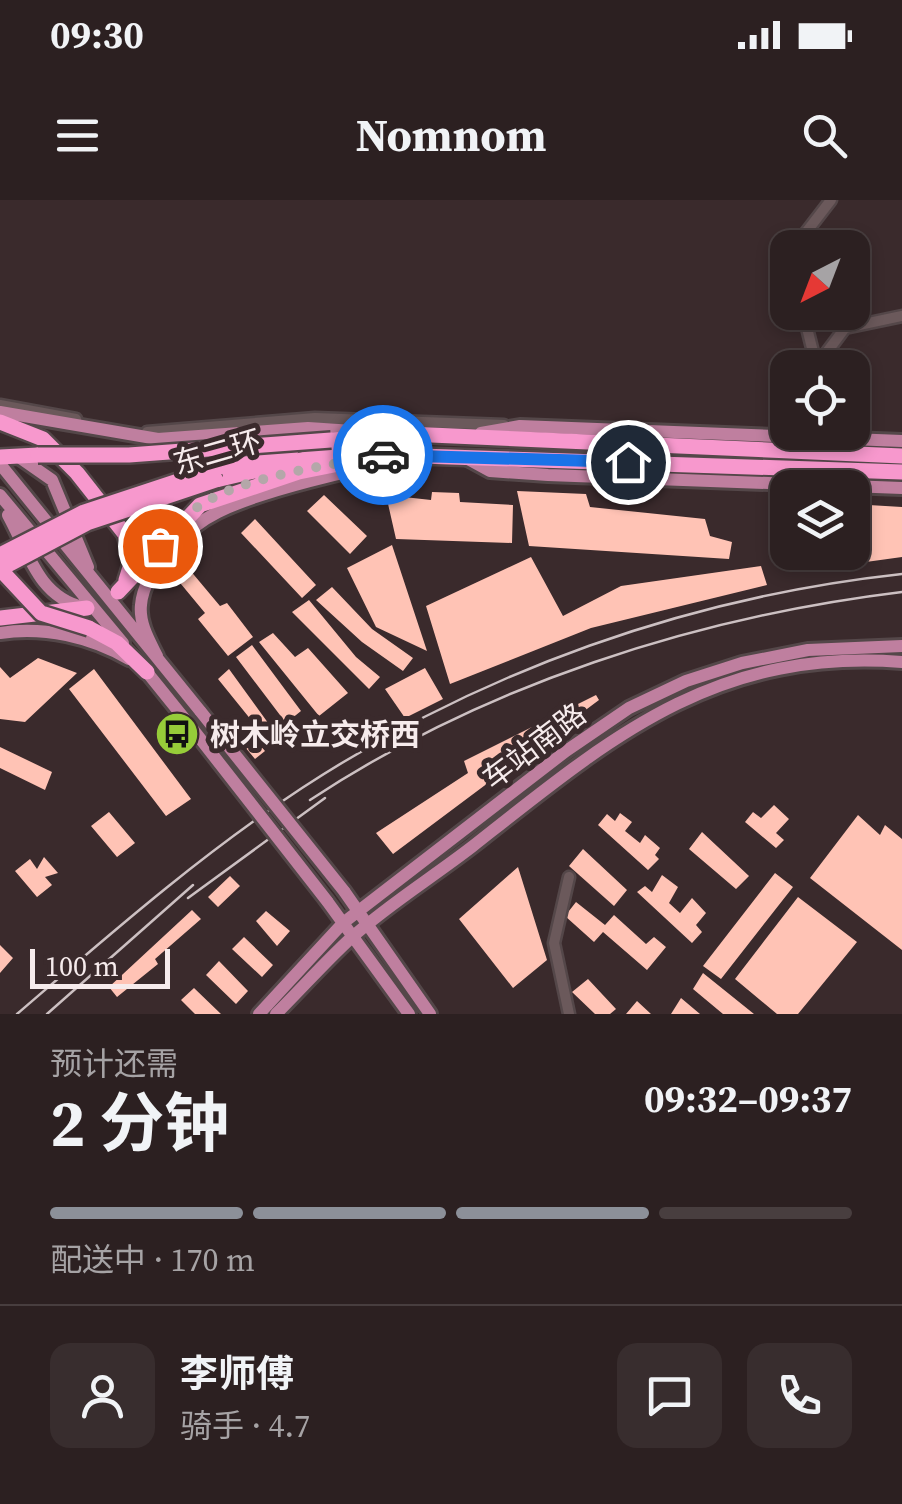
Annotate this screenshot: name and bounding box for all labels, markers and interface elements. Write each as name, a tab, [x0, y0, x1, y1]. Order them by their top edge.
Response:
text: 09:30	[50, 9, 144, 61]
text: Nomnom	[355, 104, 547, 166]
icon: menu	[50, 108, 105, 163]
icon: search	[797, 108, 852, 163]
north arrow	[770, 230, 870, 330]
map controls	[770, 230, 870, 570]
button: locate	[770, 350, 870, 450]
courier	[333, 405, 433, 505]
street label: 东二环	[168, 420, 266, 484]
pin	[586, 420, 671, 505]
icon: car	[356, 428, 411, 483]
icon: home	[601, 435, 656, 490]
button: layers	[770, 470, 870, 570]
pin	[118, 504, 203, 589]
icon: bag	[133, 519, 188, 574]
street label: 车站南路	[474, 694, 594, 798]
bus stop icon: 树木岭立交桥西	[154, 711, 200, 757]
place label: 树木岭立交桥西	[210, 714, 420, 755]
scale bar	[30, 944, 170, 988]
text: 100 m	[45, 947, 119, 985]
text: 预计还需	[50, 1042, 178, 1086]
text: 09:32–09:37	[644, 1073, 852, 1125]
text: 2 分钟	[50, 1079, 229, 1168]
text: 配送中 · 170 m	[50, 1238, 255, 1282]
button: person	[50, 1343, 155, 1448]
button: chat	[617, 1343, 722, 1448]
button: phone	[747, 1343, 852, 1448]
text: 李师傅	[180, 1348, 294, 1400]
text: 骑手 · 4.7	[180, 1404, 310, 1448]

